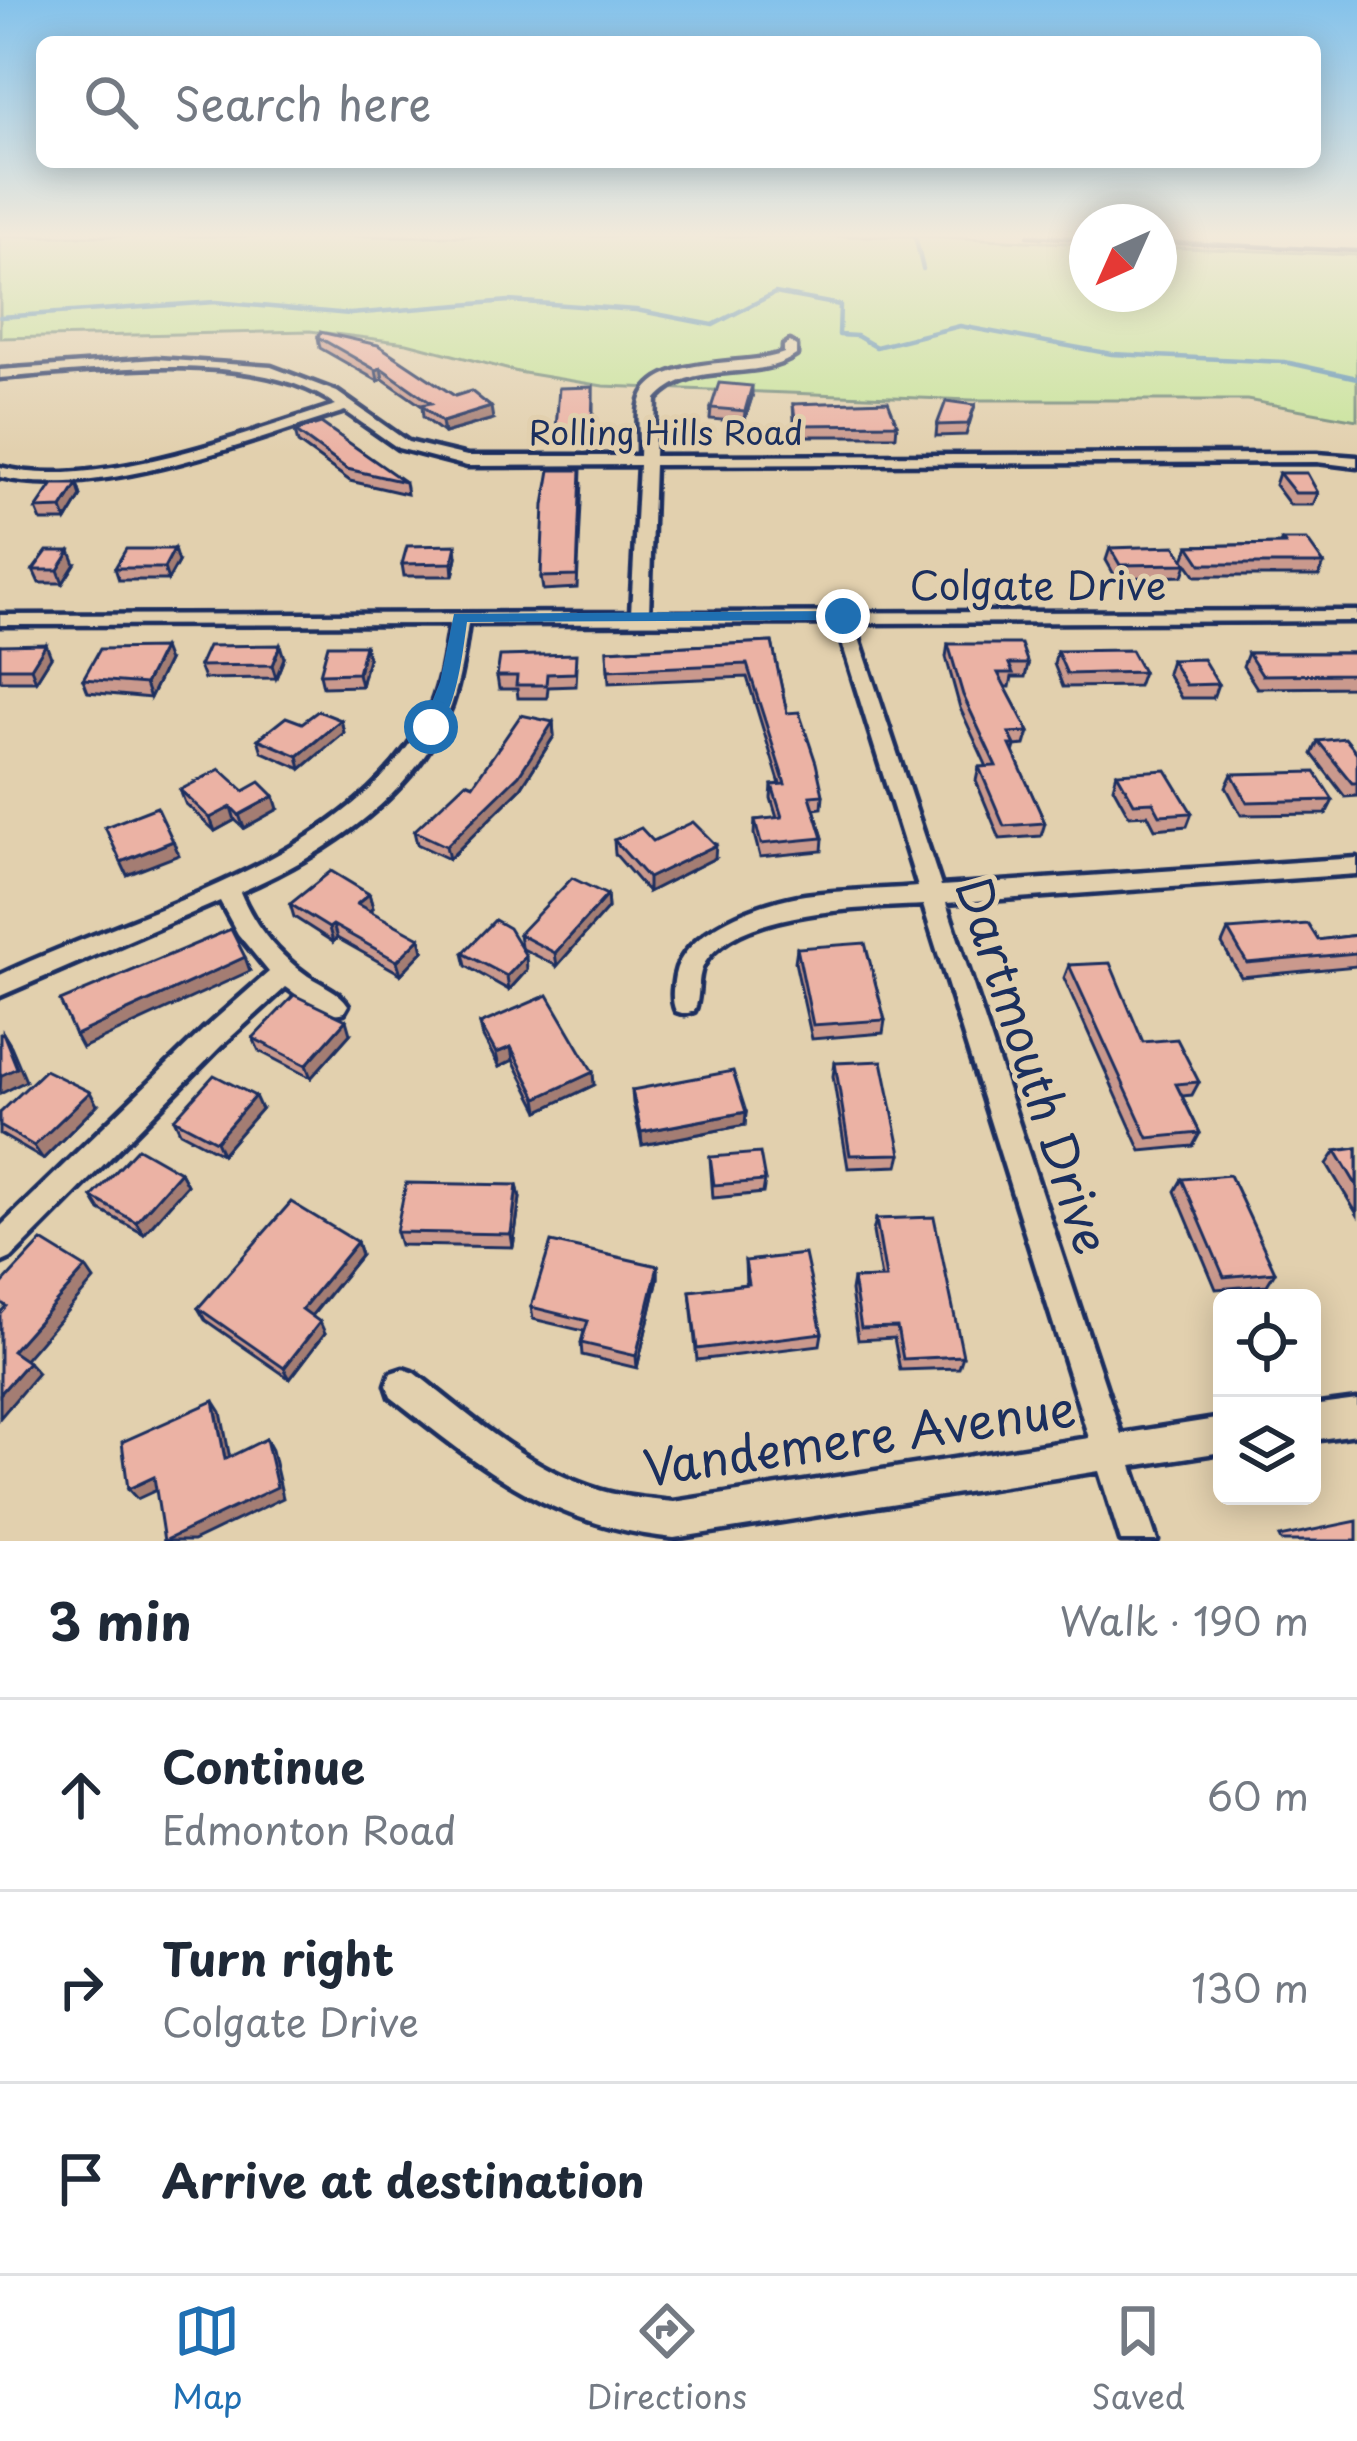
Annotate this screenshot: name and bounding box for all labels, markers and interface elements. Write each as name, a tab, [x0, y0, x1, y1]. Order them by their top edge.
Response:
search box	[36, 36, 1321, 168]
text: Search here	[174, 68, 431, 136]
icon: search	[78, 69, 144, 135]
north arrow	[1069, 204, 1177, 312]
street label: Rolling Hills Road	[529, 406, 803, 456]
street label: Colgate Drive	[910, 554, 1166, 613]
route end	[816, 589, 870, 643]
route start	[404, 700, 458, 754]
street label: Dartmouth Drive	[940, 867, 1130, 1263]
map controls	[1213, 1289, 1321, 1505]
button: locate	[1213, 1289, 1321, 1397]
street label: Vandemere Avenue	[638, 1370, 1080, 1502]
button: layers	[1213, 1397, 1321, 1505]
text: 3 min	[48, 1581, 192, 1658]
text: Walk · 190 m	[1060, 1590, 1309, 1649]
text: Continue	[162, 1731, 365, 1799]
icon: ahead	[48, 1762, 114, 1828]
text: 60 m	[1207, 1765, 1309, 1824]
text: Edmonton Road	[162, 1799, 456, 1858]
text: Turn right	[162, 1923, 394, 1991]
icon: right	[48, 1954, 114, 2020]
text: 130 m	[1191, 1957, 1309, 2016]
text: Colgate Drive	[162, 1991, 419, 2050]
text: Arrive at destination	[162, 2145, 645, 2213]
icon: arrive	[48, 2146, 114, 2212]
tab: Map	[172, 2298, 243, 2420]
tab: Directions	[587, 2298, 747, 2420]
tab: Saved	[1091, 2298, 1185, 2420]

